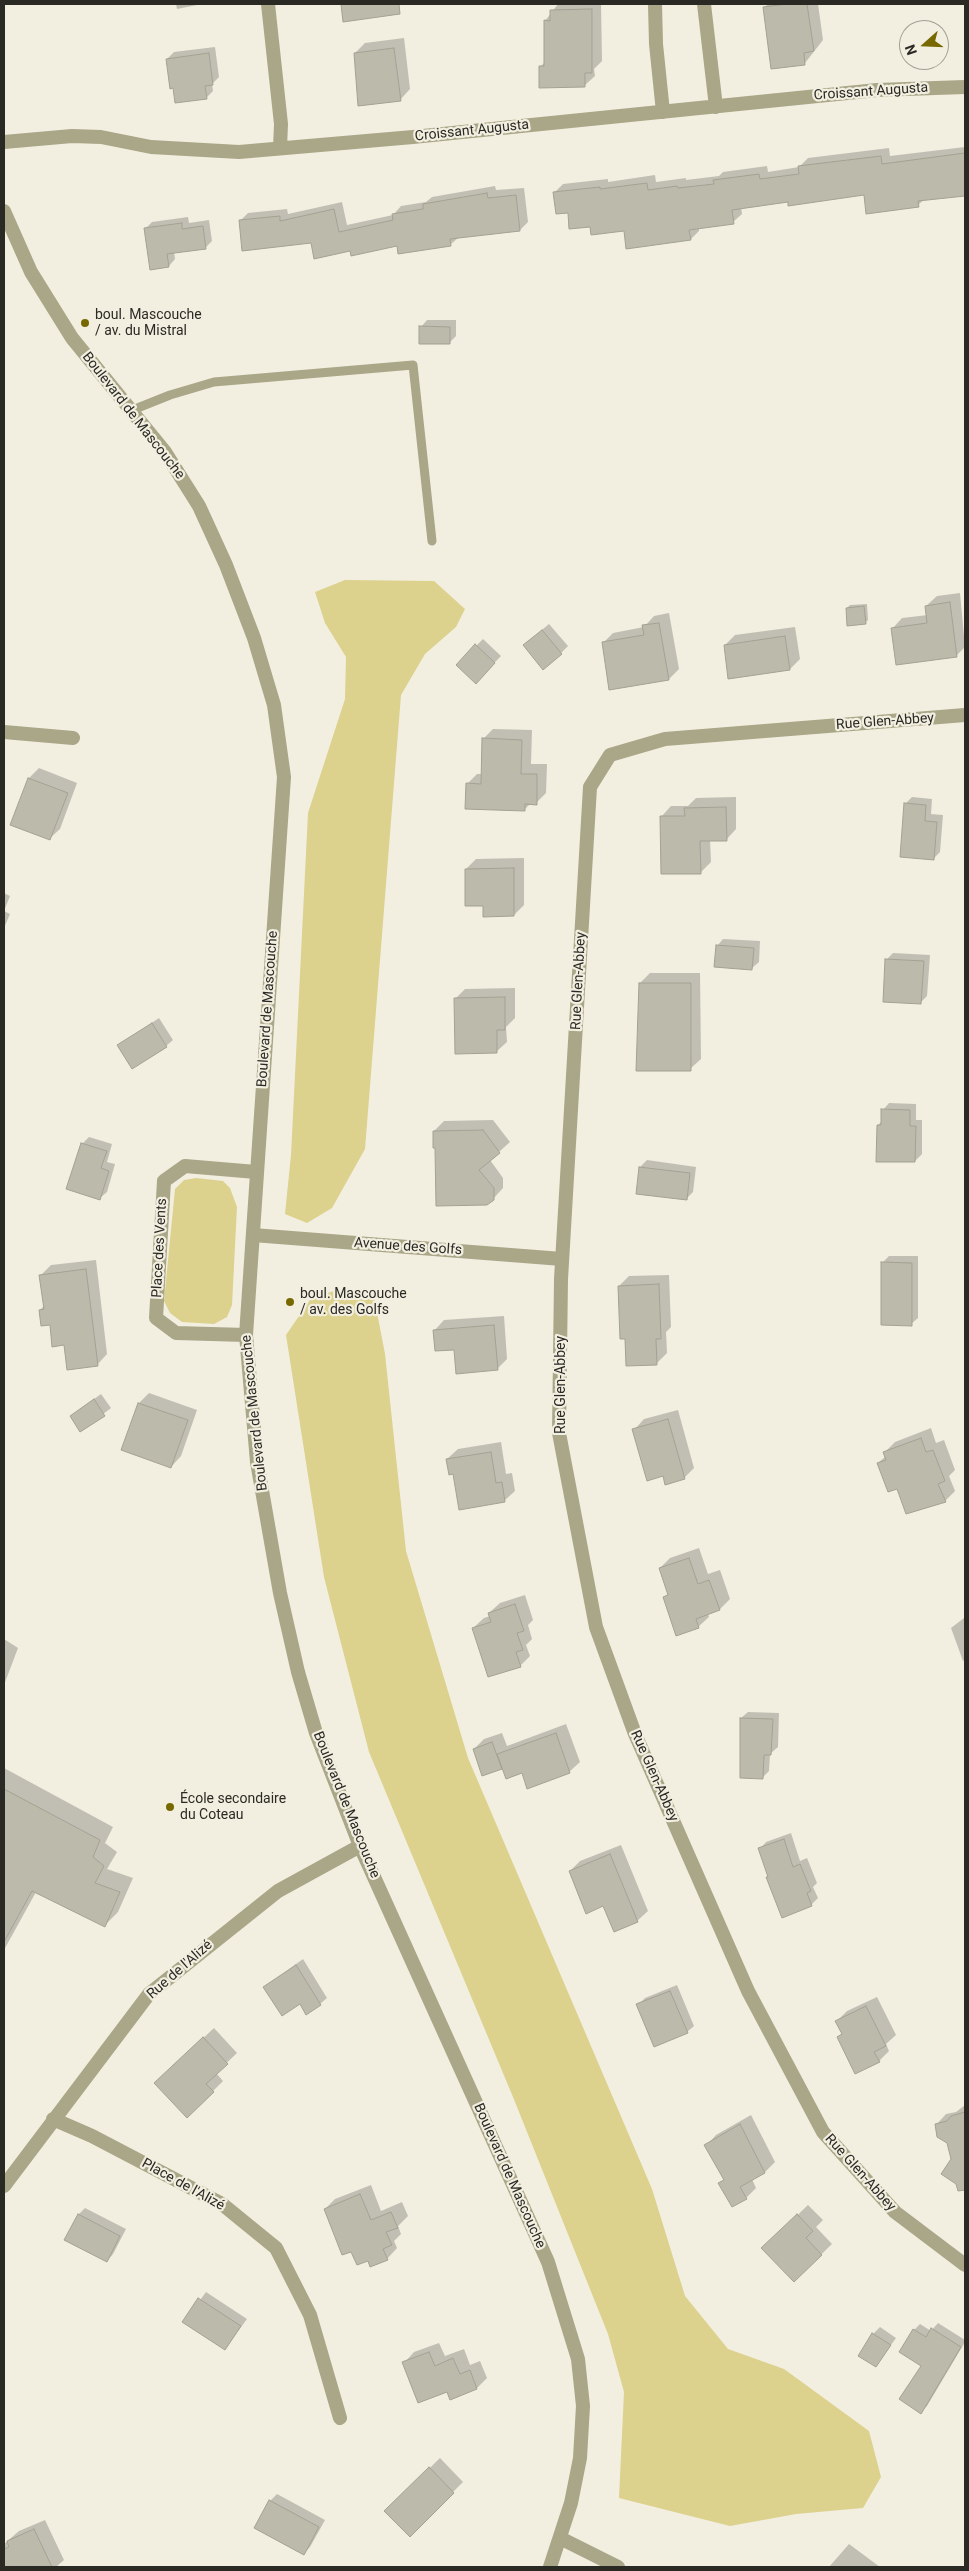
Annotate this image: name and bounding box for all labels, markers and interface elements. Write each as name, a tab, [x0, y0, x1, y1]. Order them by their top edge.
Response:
north arrow	[899, 20, 949, 70]
text: N	[902, 42, 920, 57]
street label: Croissant Augusta	[813, 80, 929, 104]
street label: Croissant Augusta	[414, 117, 530, 145]
place label: boul. Mascouche / av. du Mistral	[95, 307, 202, 340]
marker: boul. Mascouche / av. du Mistral	[79, 317, 91, 329]
street label: Boulevard de Mascouche	[78, 349, 188, 483]
street label: Rue Glen-Abbey	[836, 710, 934, 734]
street label: Boulevard de Mascouche	[254, 930, 282, 1088]
street label: Rue Glen-Abbey	[568, 932, 590, 1030]
street label: Place des Vents	[149, 1198, 171, 1298]
street label: Avenue des Golfs	[353, 1235, 463, 1259]
place label: boul. Mascouche / av. des Golfs	[300, 1286, 407, 1318]
marker: boul. Mascouche / av. des Golfs	[284, 1296, 296, 1308]
street label: Boulevard de Mascouche	[238, 1334, 272, 1492]
street label: Rue Glen-Abbey	[553, 1336, 569, 1434]
street label: Rue Glen-Abbey	[626, 1728, 682, 1824]
street label: Boulevard de Mascouche	[309, 1729, 383, 1881]
place label: École secondaire du Coteau	[180, 1791, 286, 1824]
marker: École secondaire du Coteau	[164, 1801, 176, 1813]
street label: Rue de l'Alizé	[144, 1937, 216, 2003]
street label: Boulevard de Mascouche	[469, 2101, 549, 2251]
street label: Rue Glen-Abbey	[821, 2131, 899, 2215]
street label: Place de l'Alizé	[139, 2155, 227, 2215]

